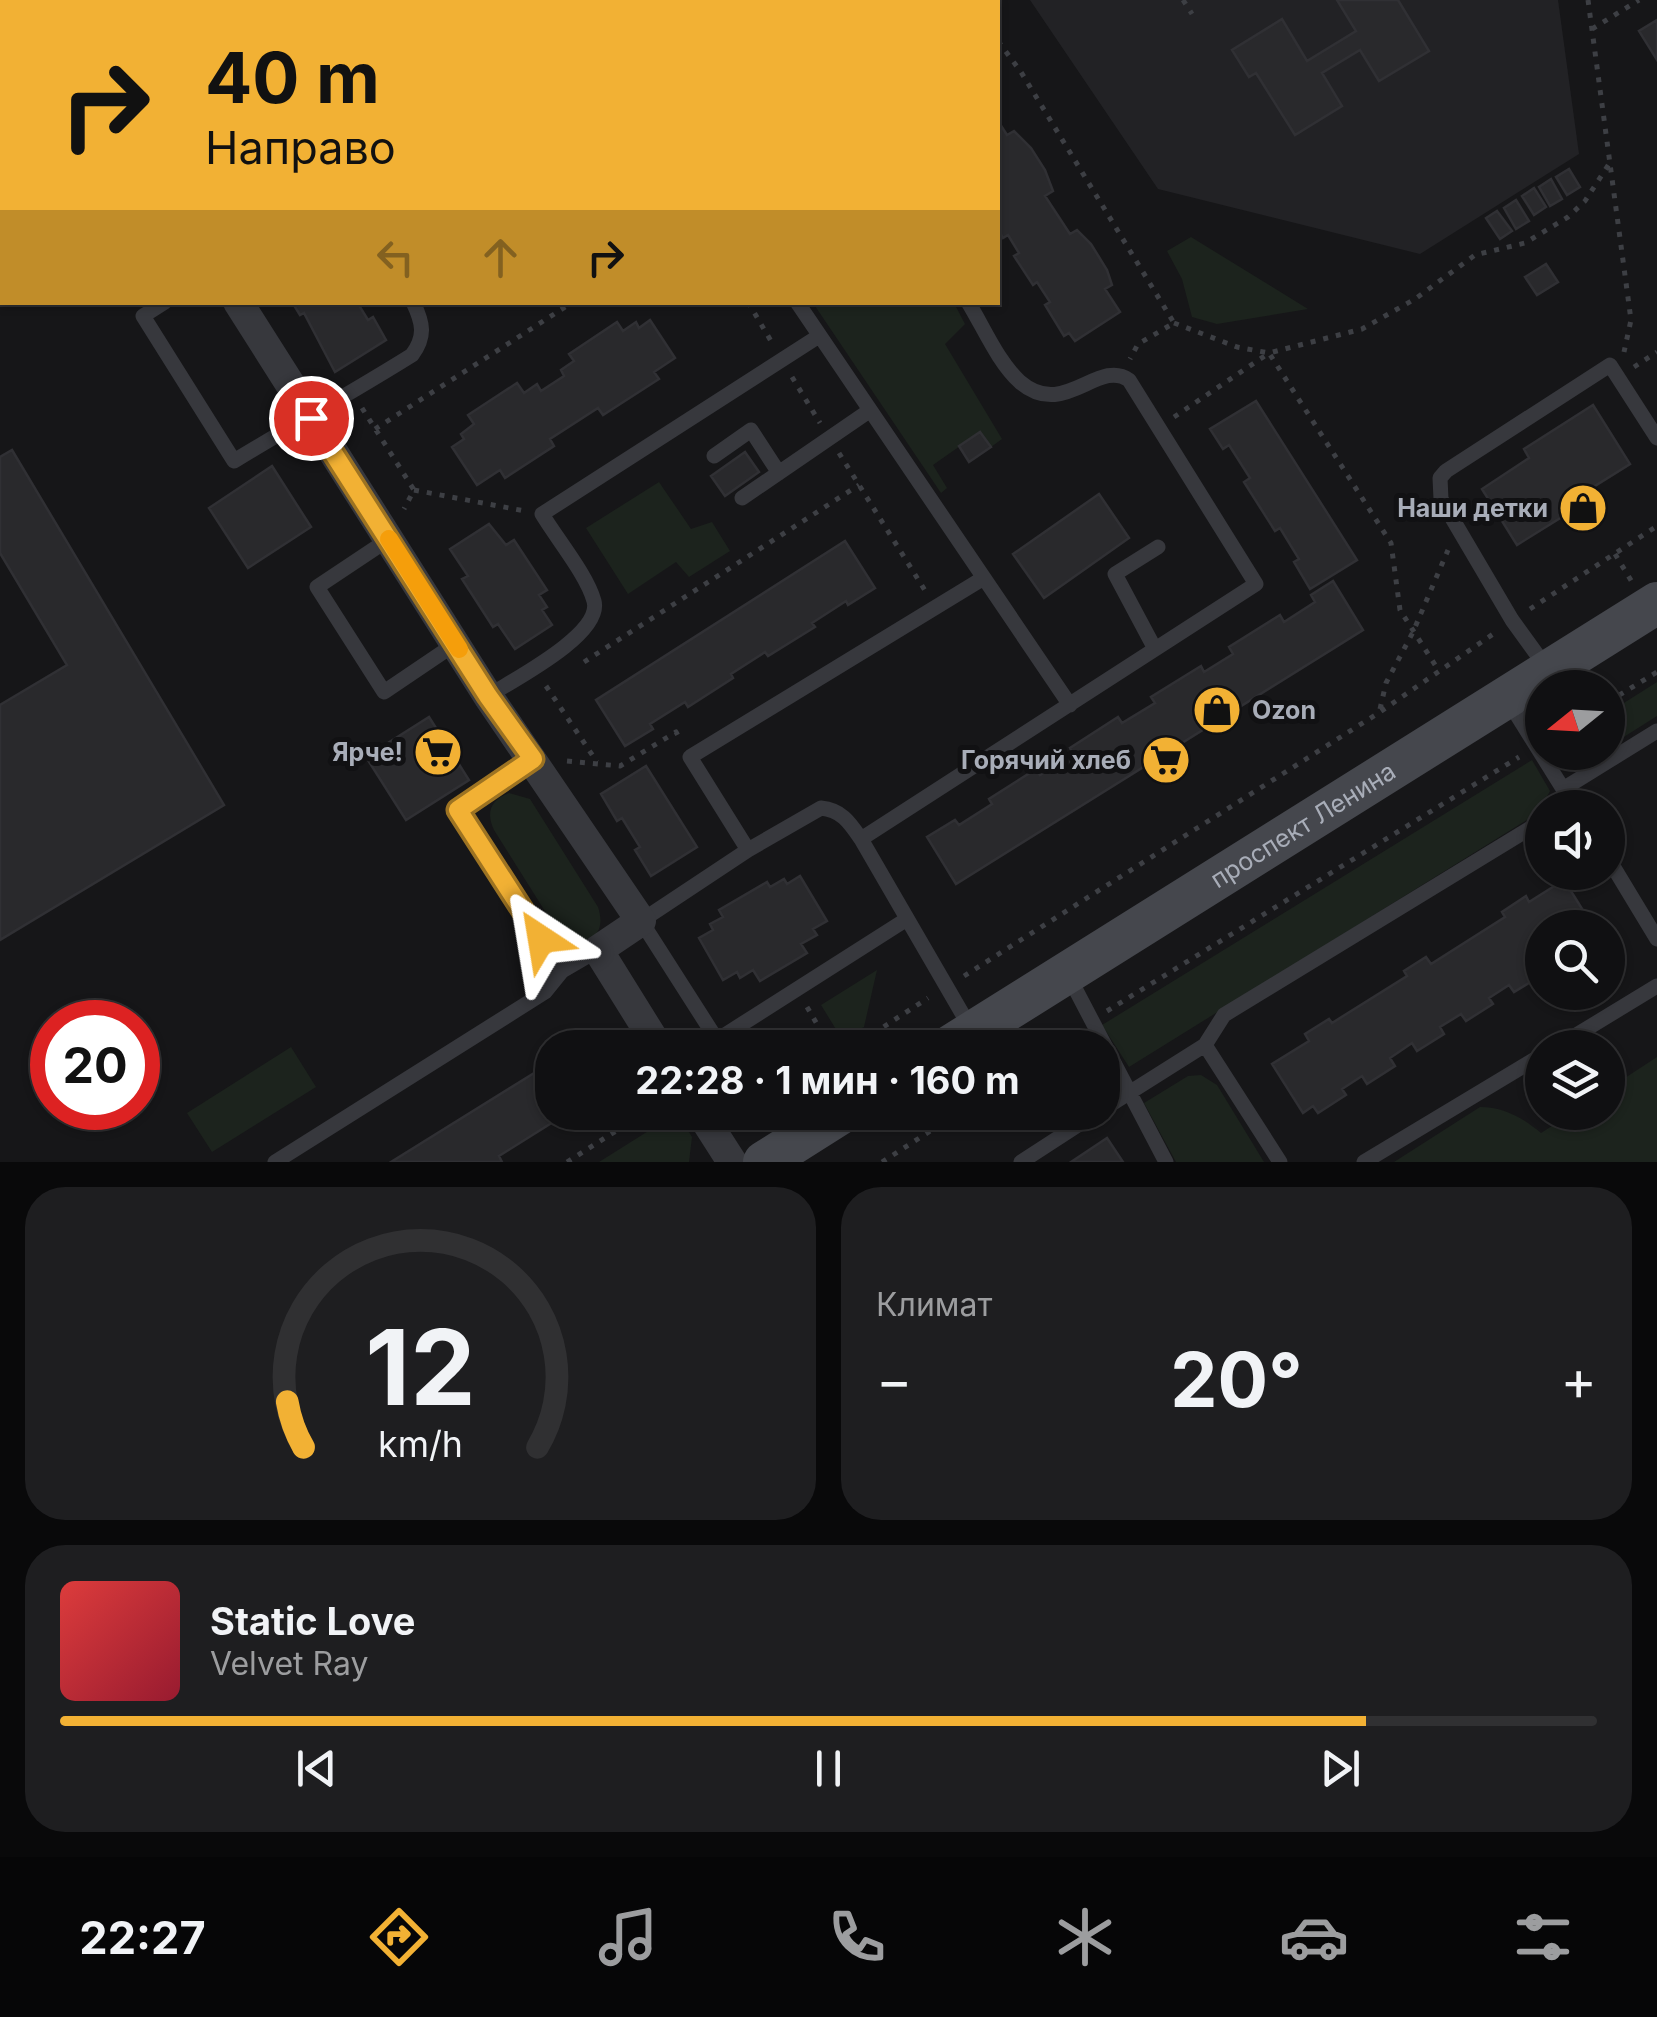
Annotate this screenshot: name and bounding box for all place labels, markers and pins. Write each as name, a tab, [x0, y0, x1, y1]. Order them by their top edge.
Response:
pin	[269, 376, 354, 461]
shop icon: Наши детки	[1557, 482, 1609, 534]
place label: Наши детки	[1397, 493, 1548, 523]
shop icon: Ozon	[1191, 684, 1243, 736]
place label: Ozon	[1252, 695, 1316, 725]
supermarket icon: Ярче!	[412, 726, 464, 778]
supermarket icon: Горячий хлеб	[1140, 734, 1192, 786]
place label: Ярче!	[332, 737, 403, 767]
place label: Горячий хлеб	[961, 745, 1131, 775]

